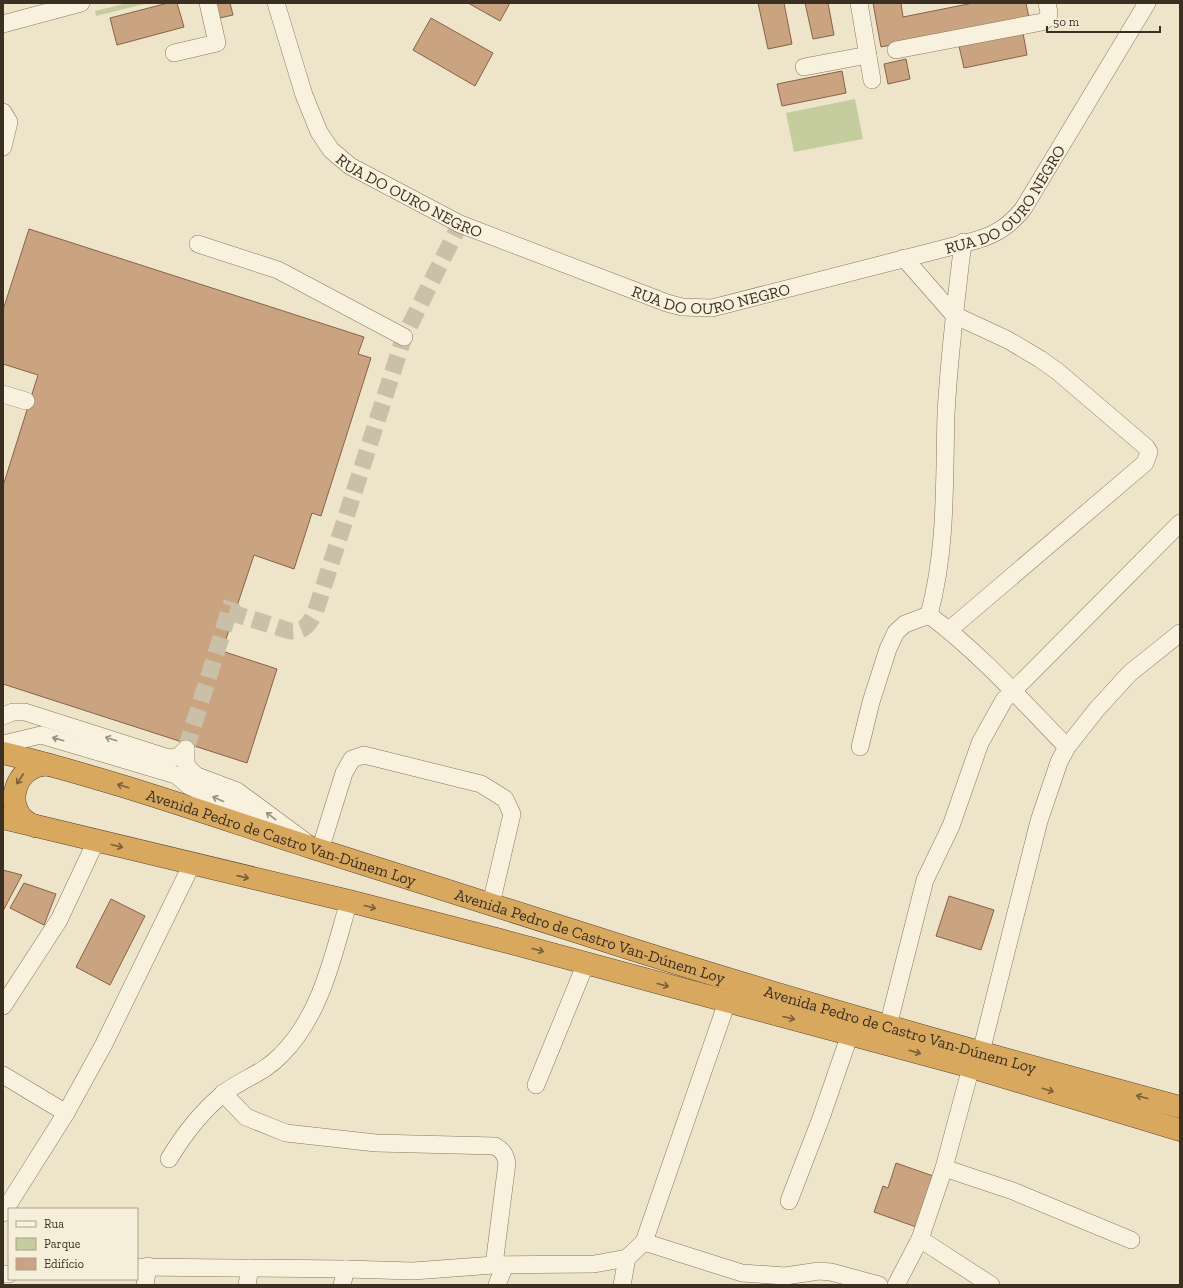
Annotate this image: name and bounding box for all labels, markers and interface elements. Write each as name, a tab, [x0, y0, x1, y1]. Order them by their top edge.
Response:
scale bar	[1047, 8, 1160, 34]
text: 50 m	[1053, 15, 1080, 29]
street label: RUA DO OURO NEGRO	[943, 141, 1069, 257]
street label: RUA DO OURO NEGRO	[333, 149, 485, 241]
street label: RUA DO OURO NEGRO	[630, 276, 792, 296]
text: RUA DO OURO NEGRO	[629, 279, 792, 318]
one-way arrow	[52, 735, 65, 742]
one-way arrow	[105, 735, 118, 742]
one-way arrow	[15, 773, 23, 785]
one-way arrow	[117, 782, 130, 789]
street label: Avenida Pedro de Castro Van-Dúnem Loy	[144, 785, 419, 890]
one-way arrow	[212, 795, 224, 802]
one-way arrow	[266, 812, 277, 820]
one-way arrow	[110, 843, 123, 851]
one-way arrow	[236, 873, 249, 881]
street label: Avenida Pedro de Castro Van-Dúnem Loy	[453, 884, 728, 987]
one-way arrow	[363, 903, 376, 911]
one-way arrow	[531, 947, 544, 954]
one-way arrow	[657, 981, 670, 989]
street label: Avenida Pedro de Castro Van-Dúnem Loy	[762, 981, 1039, 1077]
one-way arrow	[782, 1015, 795, 1022]
one-way arrow	[908, 1048, 921, 1056]
one-way arrow	[1041, 1087, 1054, 1094]
one-way arrow	[1136, 1093, 1149, 1100]
legend	[8, 1208, 138, 1280]
text: Rua	[44, 1217, 64, 1231]
text: Parque	[44, 1237, 81, 1251]
text: Edifício	[44, 1257, 84, 1271]

